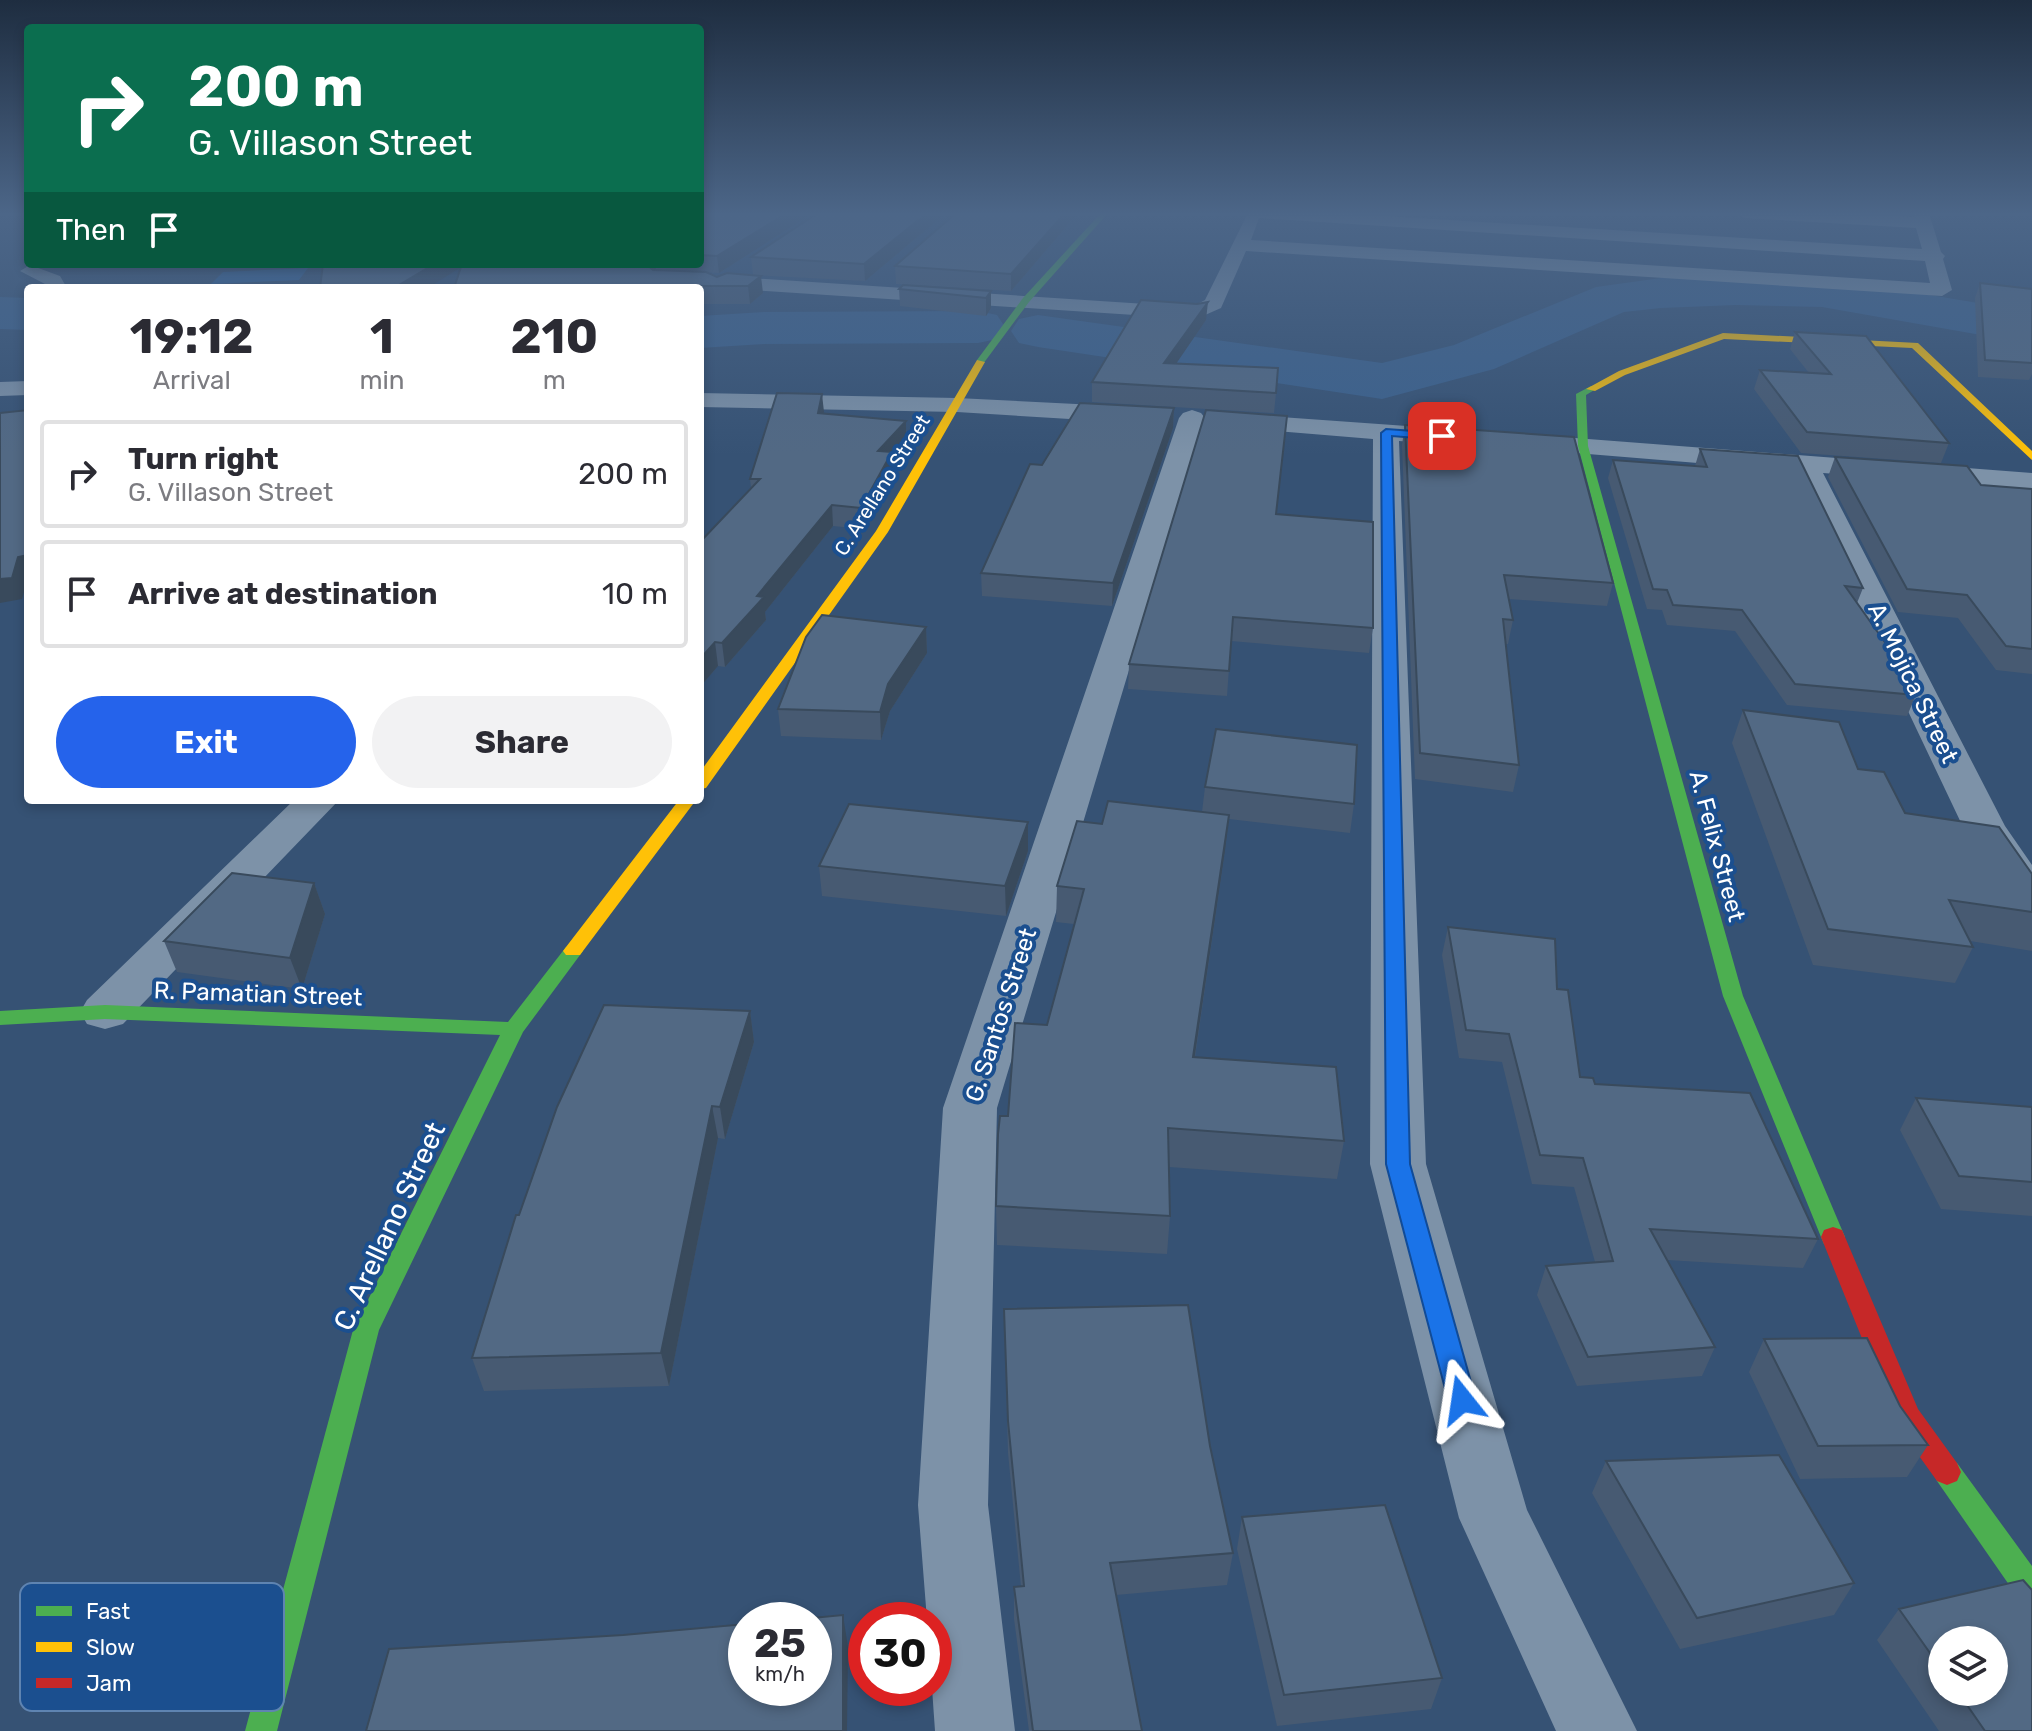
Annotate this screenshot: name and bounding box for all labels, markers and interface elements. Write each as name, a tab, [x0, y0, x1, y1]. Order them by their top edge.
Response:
text: 200 m	[188, 54, 364, 120]
icon: right	[56, 56, 160, 160]
text: G. Villason Street	[188, 121, 472, 164]
icon: arrive	[142, 208, 186, 252]
text: Then	[56, 212, 126, 248]
text: 19:12	[130, 308, 254, 365]
text: 1	[370, 308, 394, 365]
text: 210	[510, 308, 598, 365]
text: Arrival	[153, 365, 231, 396]
text: min	[359, 365, 405, 396]
text: m	[543, 365, 566, 396]
pin	[1408, 402, 1476, 470]
street label: C. Arellano Street	[829, 410, 935, 560]
icon: arrive	[1420, 414, 1464, 458]
text: Turn right	[128, 441, 279, 477]
icon: right	[60, 452, 104, 496]
text: 200 m	[578, 456, 668, 492]
text: G. Villason Street	[128, 477, 333, 508]
icon: arrive	[60, 572, 104, 616]
text: Arrive at destination	[128, 576, 438, 612]
text: 10 m	[602, 576, 668, 612]
street label: A. Mojica Street	[1862, 598, 1964, 768]
button: Exit	[56, 696, 356, 788]
button: Share	[372, 696, 672, 788]
street label: A. Felix Street	[1683, 767, 1751, 925]
street label: G. Santos Street	[960, 925, 1042, 1105]
street label: R. Pamatian Street	[153, 976, 363, 1012]
street label: C. Arellano Street	[327, 1117, 452, 1336]
position arrow	[1420, 1358, 1504, 1442]
legend	[20, 1583, 284, 1711]
text: Fast	[86, 1598, 131, 1625]
speed limit sign: 30	[848, 1602, 952, 1706]
text: 25	[754, 1620, 806, 1667]
map controls	[1928, 1626, 2008, 1706]
button: layers	[1928, 1626, 2008, 1706]
text: Slow	[86, 1634, 135, 1661]
text: km/h	[755, 1662, 805, 1686]
text: Jam	[86, 1670, 132, 1697]

